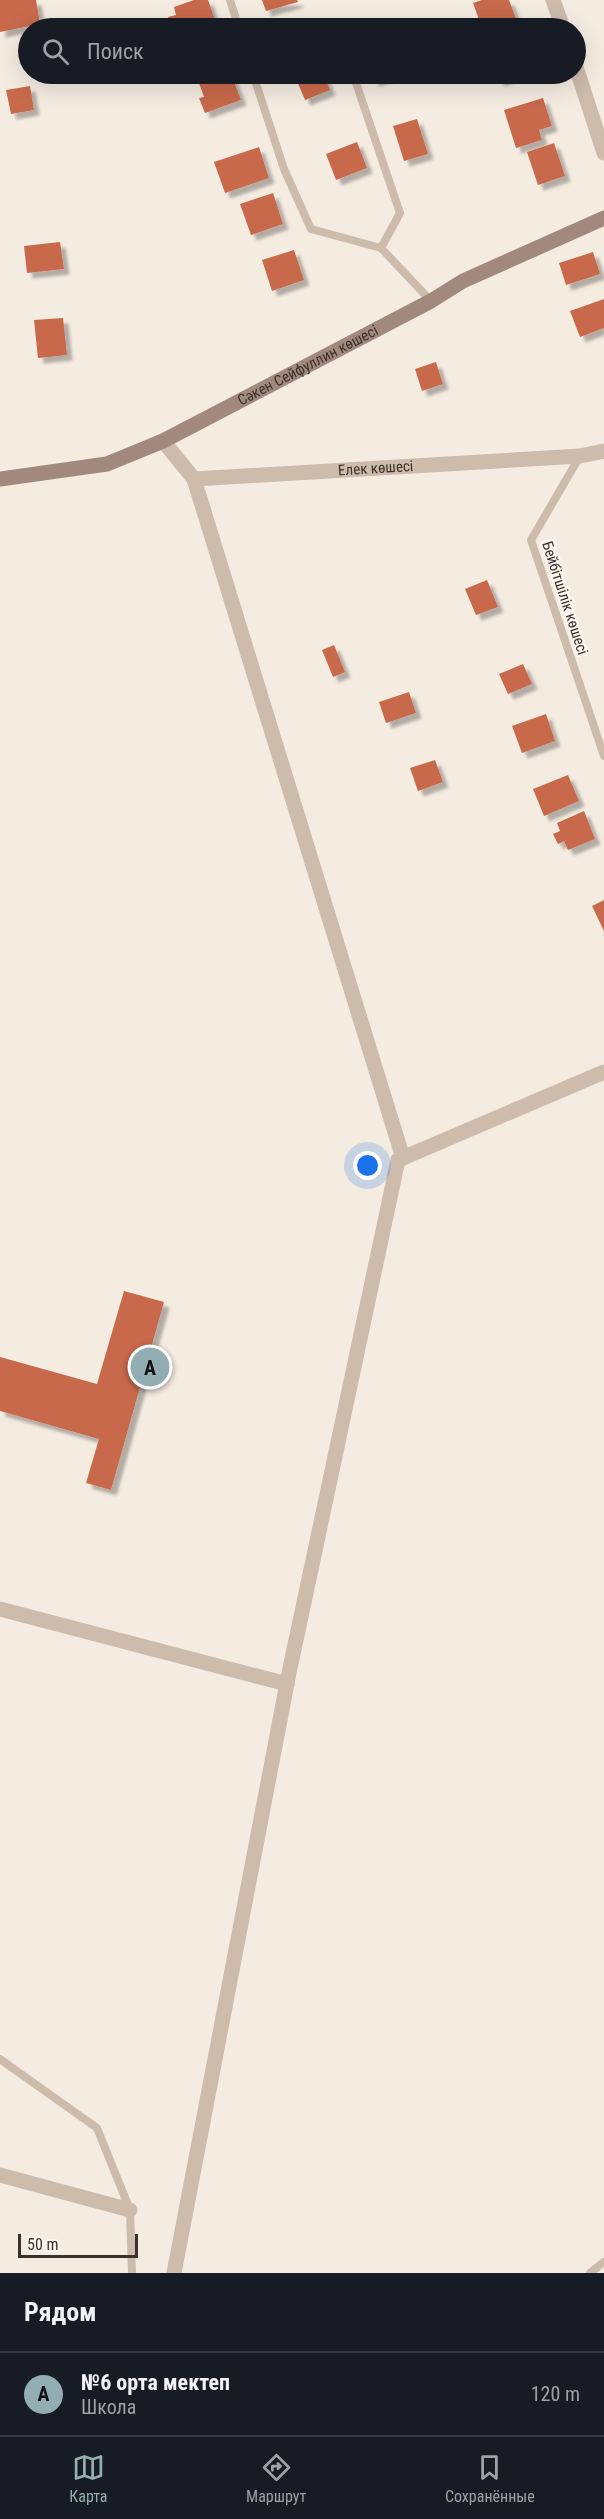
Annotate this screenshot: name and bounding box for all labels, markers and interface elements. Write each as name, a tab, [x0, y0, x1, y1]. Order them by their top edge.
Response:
search box	[18, 18, 586, 84]
icon: search	[39, 35, 72, 68]
text: Поиск	[87, 39, 144, 64]
street label: Сәкен Сейфуллин көшесі	[235, 321, 381, 409]
street label: Елек көшесі	[337, 457, 414, 479]
street label: Бейбітшілік көшесі	[538, 539, 592, 657]
your location	[353, 1151, 382, 1180]
pin: A	[130, 1344, 170, 1390]
scale bar	[18, 2231, 138, 2258]
text: 50 m	[27, 2235, 59, 2254]
text: Рядом	[24, 2297, 96, 2327]
text: №6 орта мектеп	[81, 2370, 230, 2395]
text: A	[38, 2382, 49, 2406]
text: 120 m	[531, 2382, 580, 2406]
text: Школа	[81, 2395, 136, 2419]
tab: Карта	[69, 2451, 108, 2506]
tab: Маршрут	[246, 2451, 306, 2506]
tab: Сохранённые	[445, 2451, 535, 2506]

